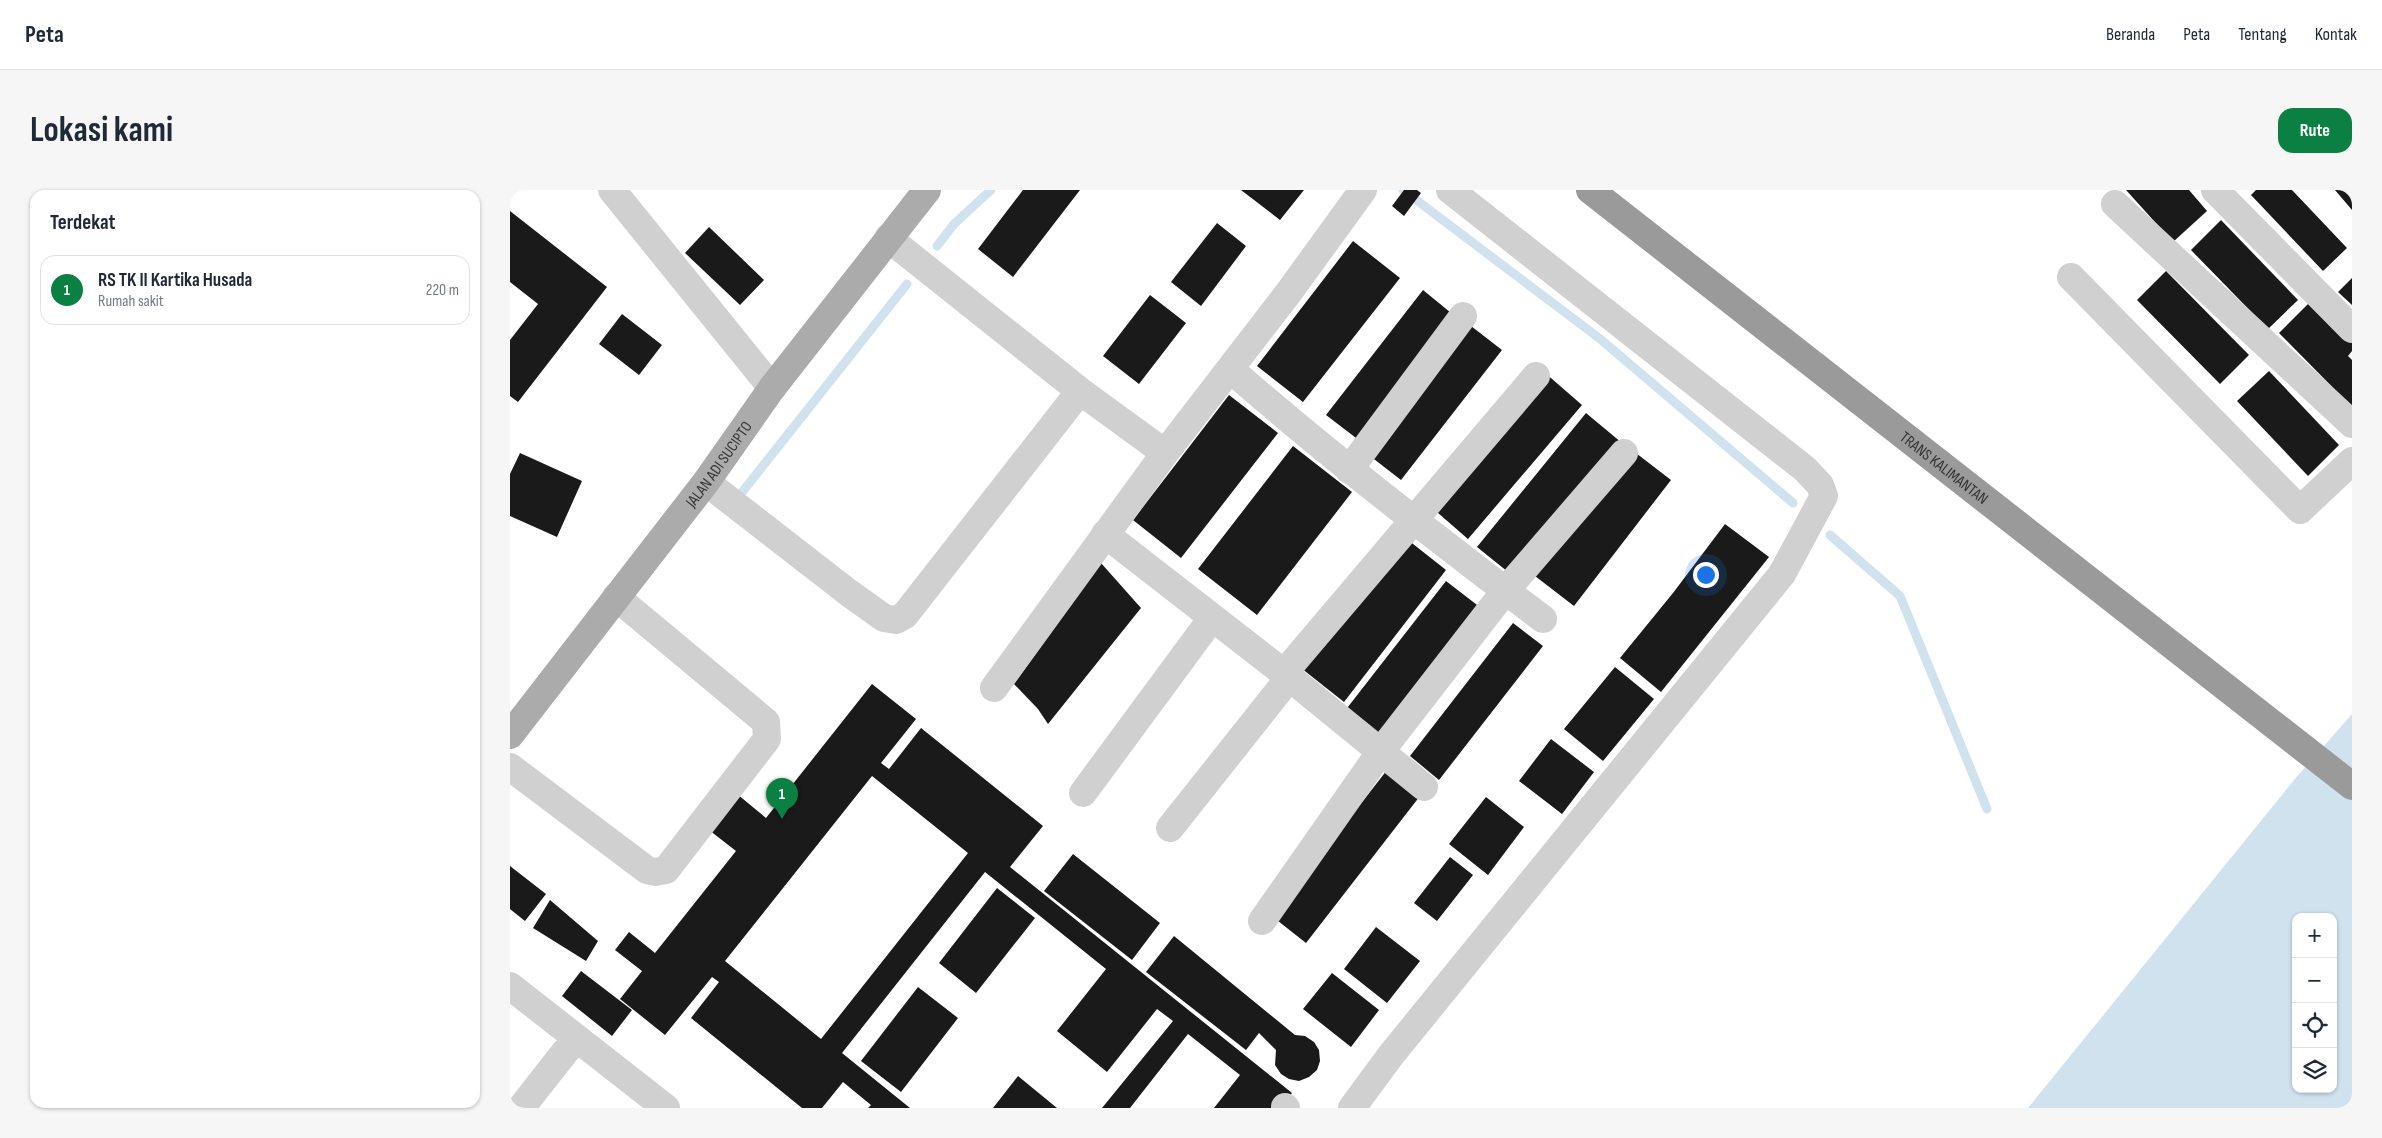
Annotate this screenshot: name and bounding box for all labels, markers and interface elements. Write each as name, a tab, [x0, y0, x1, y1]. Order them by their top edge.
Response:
text: Peta	[25, 20, 64, 49]
text: Beranda	[2106, 24, 2155, 45]
text: Peta	[2183, 24, 2210, 45]
text: Tentang	[2238, 24, 2287, 45]
text: Kontak	[2315, 24, 2357, 45]
button: Rute	[2278, 108, 2352, 153]
text: Lokasi kami	[30, 109, 173, 152]
text: Terdekat	[50, 210, 116, 235]
text: RS TK II Kartika Husada	[98, 269, 252, 292]
text: 1	[64, 281, 70, 300]
text: 220 m	[426, 281, 459, 300]
text: Rumah sakit	[98, 292, 164, 311]
street label: JALAN ADI SUCIPTO	[682, 418, 757, 512]
street label: TRANS KALIMANTAN	[1896, 428, 1991, 509]
your location	[1693, 562, 1719, 588]
pin: 1	[766, 778, 798, 819]
map controls	[2292, 913, 2337, 1093]
button: +	[2292, 913, 2337, 958]
button: −	[2292, 958, 2337, 1003]
button: locate	[2292, 1003, 2337, 1048]
button: layers	[2292, 1048, 2337, 1093]

